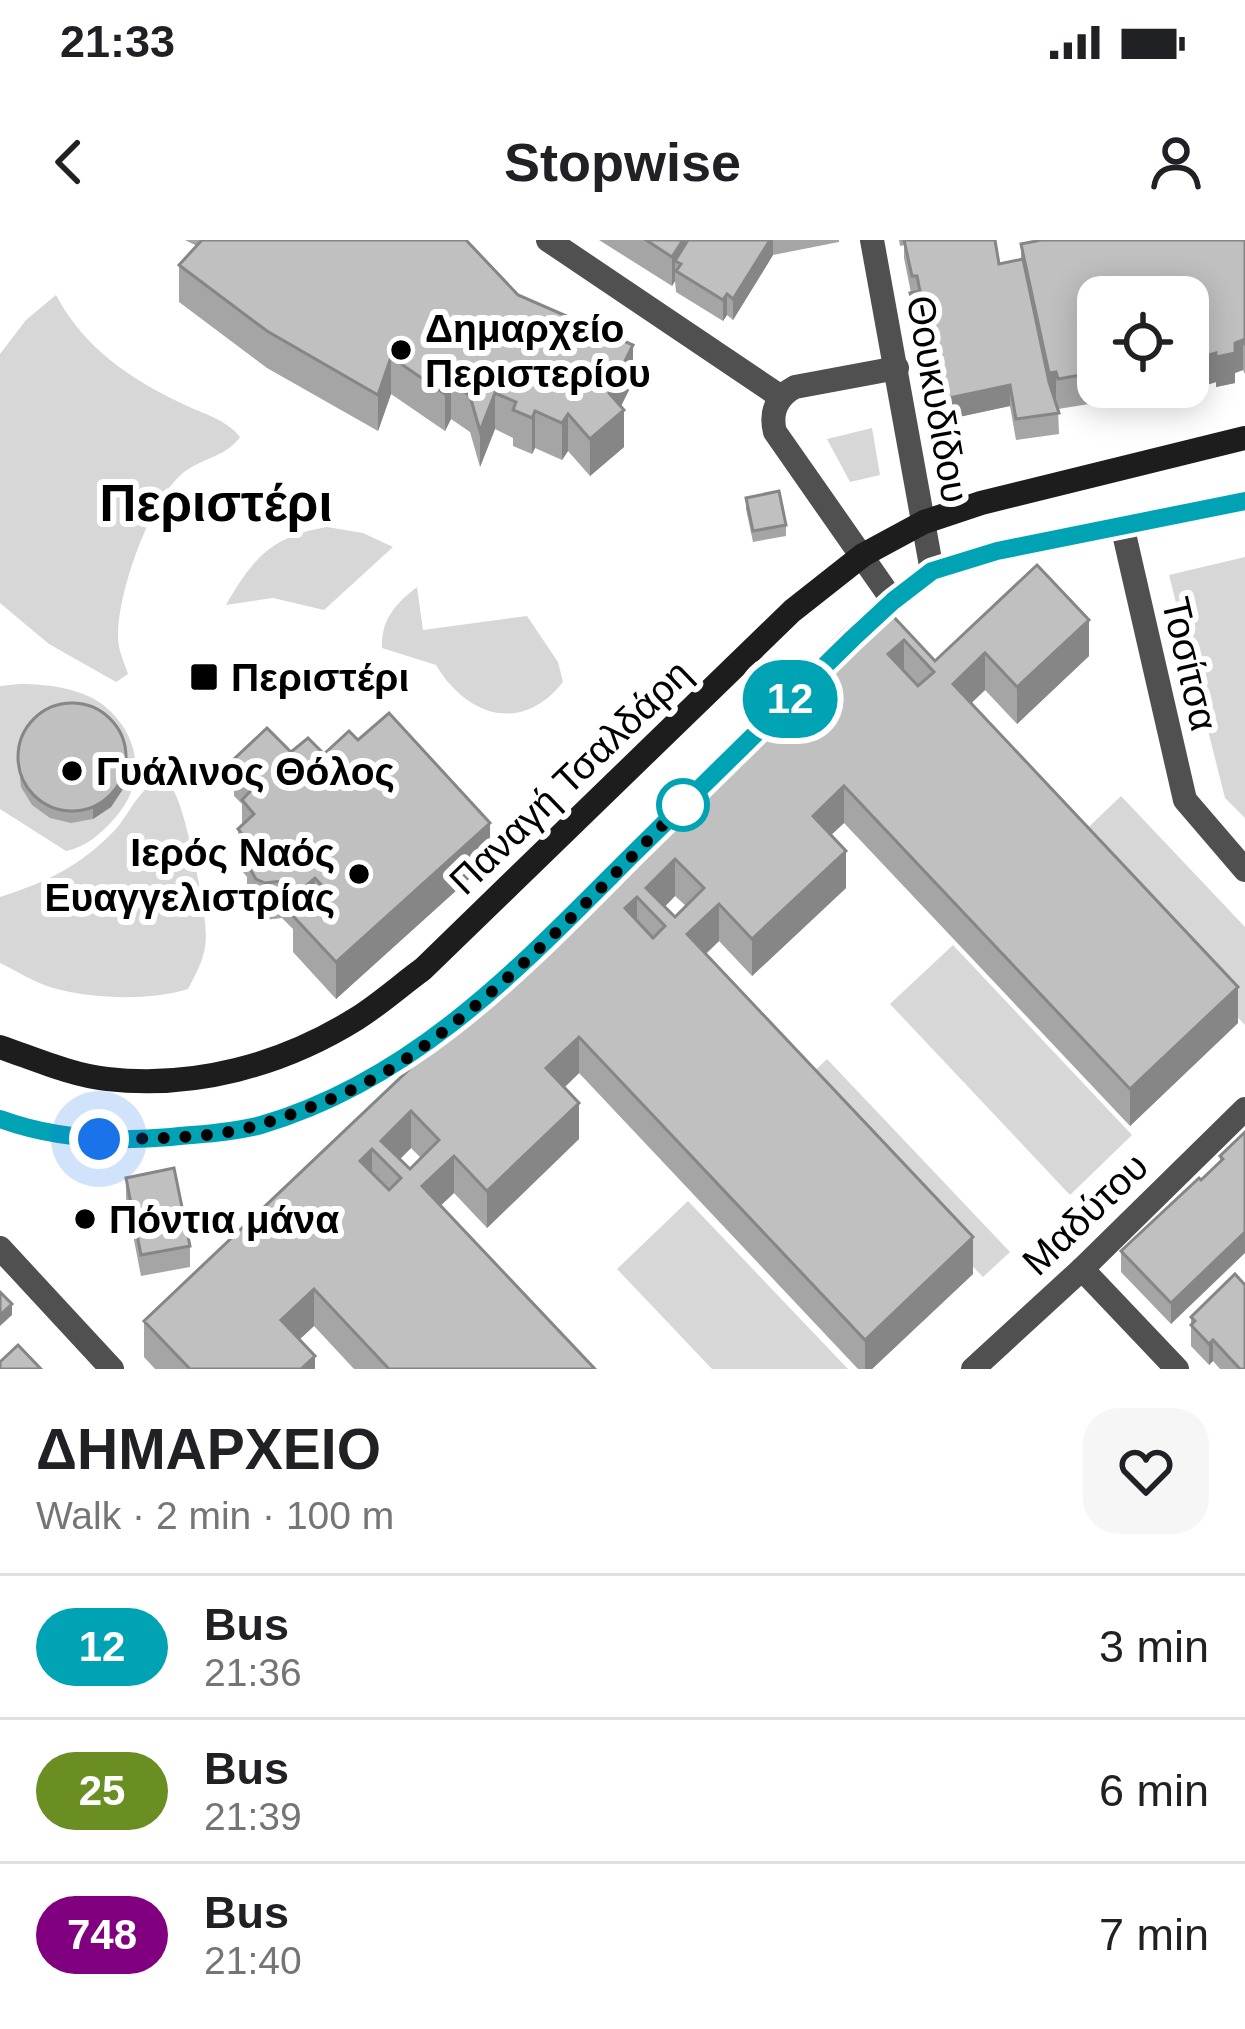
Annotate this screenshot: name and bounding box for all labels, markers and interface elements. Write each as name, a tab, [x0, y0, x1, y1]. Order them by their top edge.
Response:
text: 21:33	[60, 16, 175, 67]
icon: back	[36, 129, 102, 195]
icon: person	[1143, 129, 1209, 195]
text: Stopwise	[504, 132, 741, 192]
map controls	[1077, 276, 1209, 408]
button: locate	[1077, 276, 1209, 408]
street label: Θουκυδίδου	[899, 292, 977, 506]
place label: Δημαρχείο Περιστερίου	[425, 307, 651, 395]
marker: Δημαρχείο Περιστερίου	[388, 337, 414, 363]
district label: Περιστέρι	[99, 475, 333, 532]
street label: Τοσίτσα	[1154, 593, 1226, 735]
street label: Παναγή Τσαλδάρη	[441, 651, 699, 903]
place label: Περιστέρι	[231, 656, 409, 699]
line badge: 12	[736, 660, 844, 738]
marker: Περιστέρι	[188, 661, 220, 693]
text: 12	[767, 675, 813, 722]
place label: Γυάλινος Θόλος	[96, 750, 395, 793]
marker: Γυάλινος Θόλος	[59, 758, 85, 784]
unlabelled marker	[658, 780, 708, 830]
place label: Ιερός Ναός Ευαγγελιστρίας	[45, 831, 335, 919]
marker: Ιερός Ναός Ευαγγελιστρίας	[346, 861, 372, 887]
your location	[69, 1109, 129, 1169]
street label: Μαδύτου	[1014, 1144, 1156, 1284]
place label: Πόντια μάνα	[109, 1198, 339, 1241]
marker: Πόντια μάνα	[72, 1206, 98, 1232]
button: heart	[1083, 1408, 1209, 1534]
text: ΔΗΜΑΡΧΕΙΟ	[36, 1417, 381, 1481]
text: Walk · 2 min · 100 m	[36, 1494, 394, 1537]
text: Bus	[204, 1599, 289, 1650]
text: 3 min	[1099, 1621, 1209, 1672]
text: 12	[79, 1623, 125, 1670]
text: 21:36	[204, 1651, 302, 1694]
text: Bus	[204, 1743, 289, 1794]
text: 6 min	[1099, 1765, 1209, 1816]
text: 25	[79, 1767, 125, 1814]
text: 21:39	[204, 1795, 302, 1838]
text: Bus	[204, 1887, 289, 1938]
text: 7 min	[1099, 1909, 1209, 1960]
text: 748	[67, 1911, 137, 1958]
text: 21:40	[204, 1939, 302, 1982]

